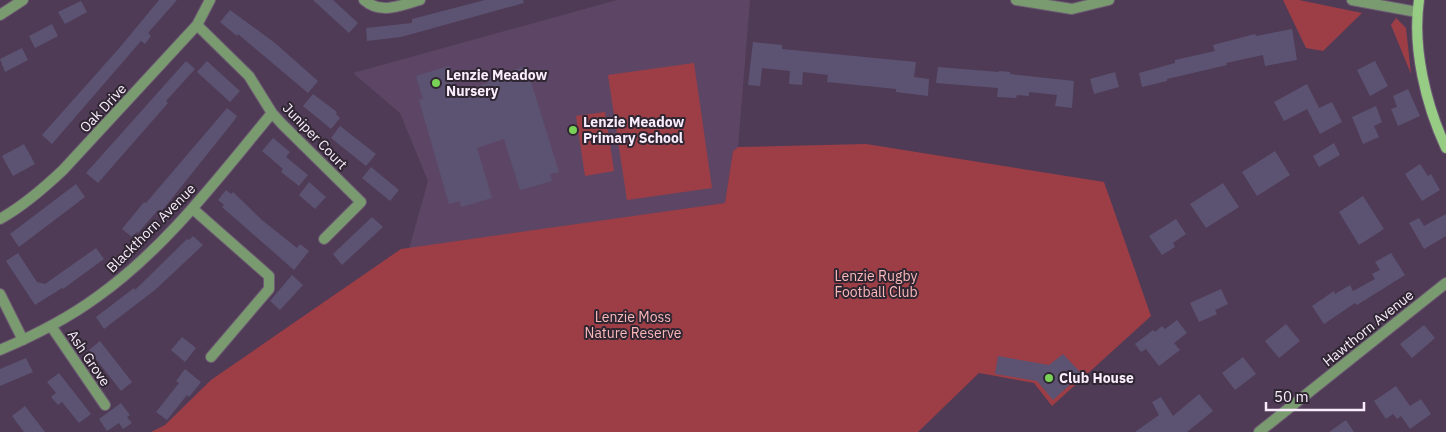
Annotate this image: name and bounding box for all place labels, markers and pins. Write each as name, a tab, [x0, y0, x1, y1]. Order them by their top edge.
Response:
place label: Lenzie Meadow Nursery	[446, 66, 547, 100]
marker: Lenzie Meadow Nursery	[430, 77, 442, 89]
place label: Lenzie Meadow Primary School	[583, 113, 684, 147]
marker: Lenzie Meadow Primary School	[567, 124, 579, 136]
place label: Club House	[1059, 369, 1134, 387]
marker: Club House	[1043, 372, 1055, 384]

